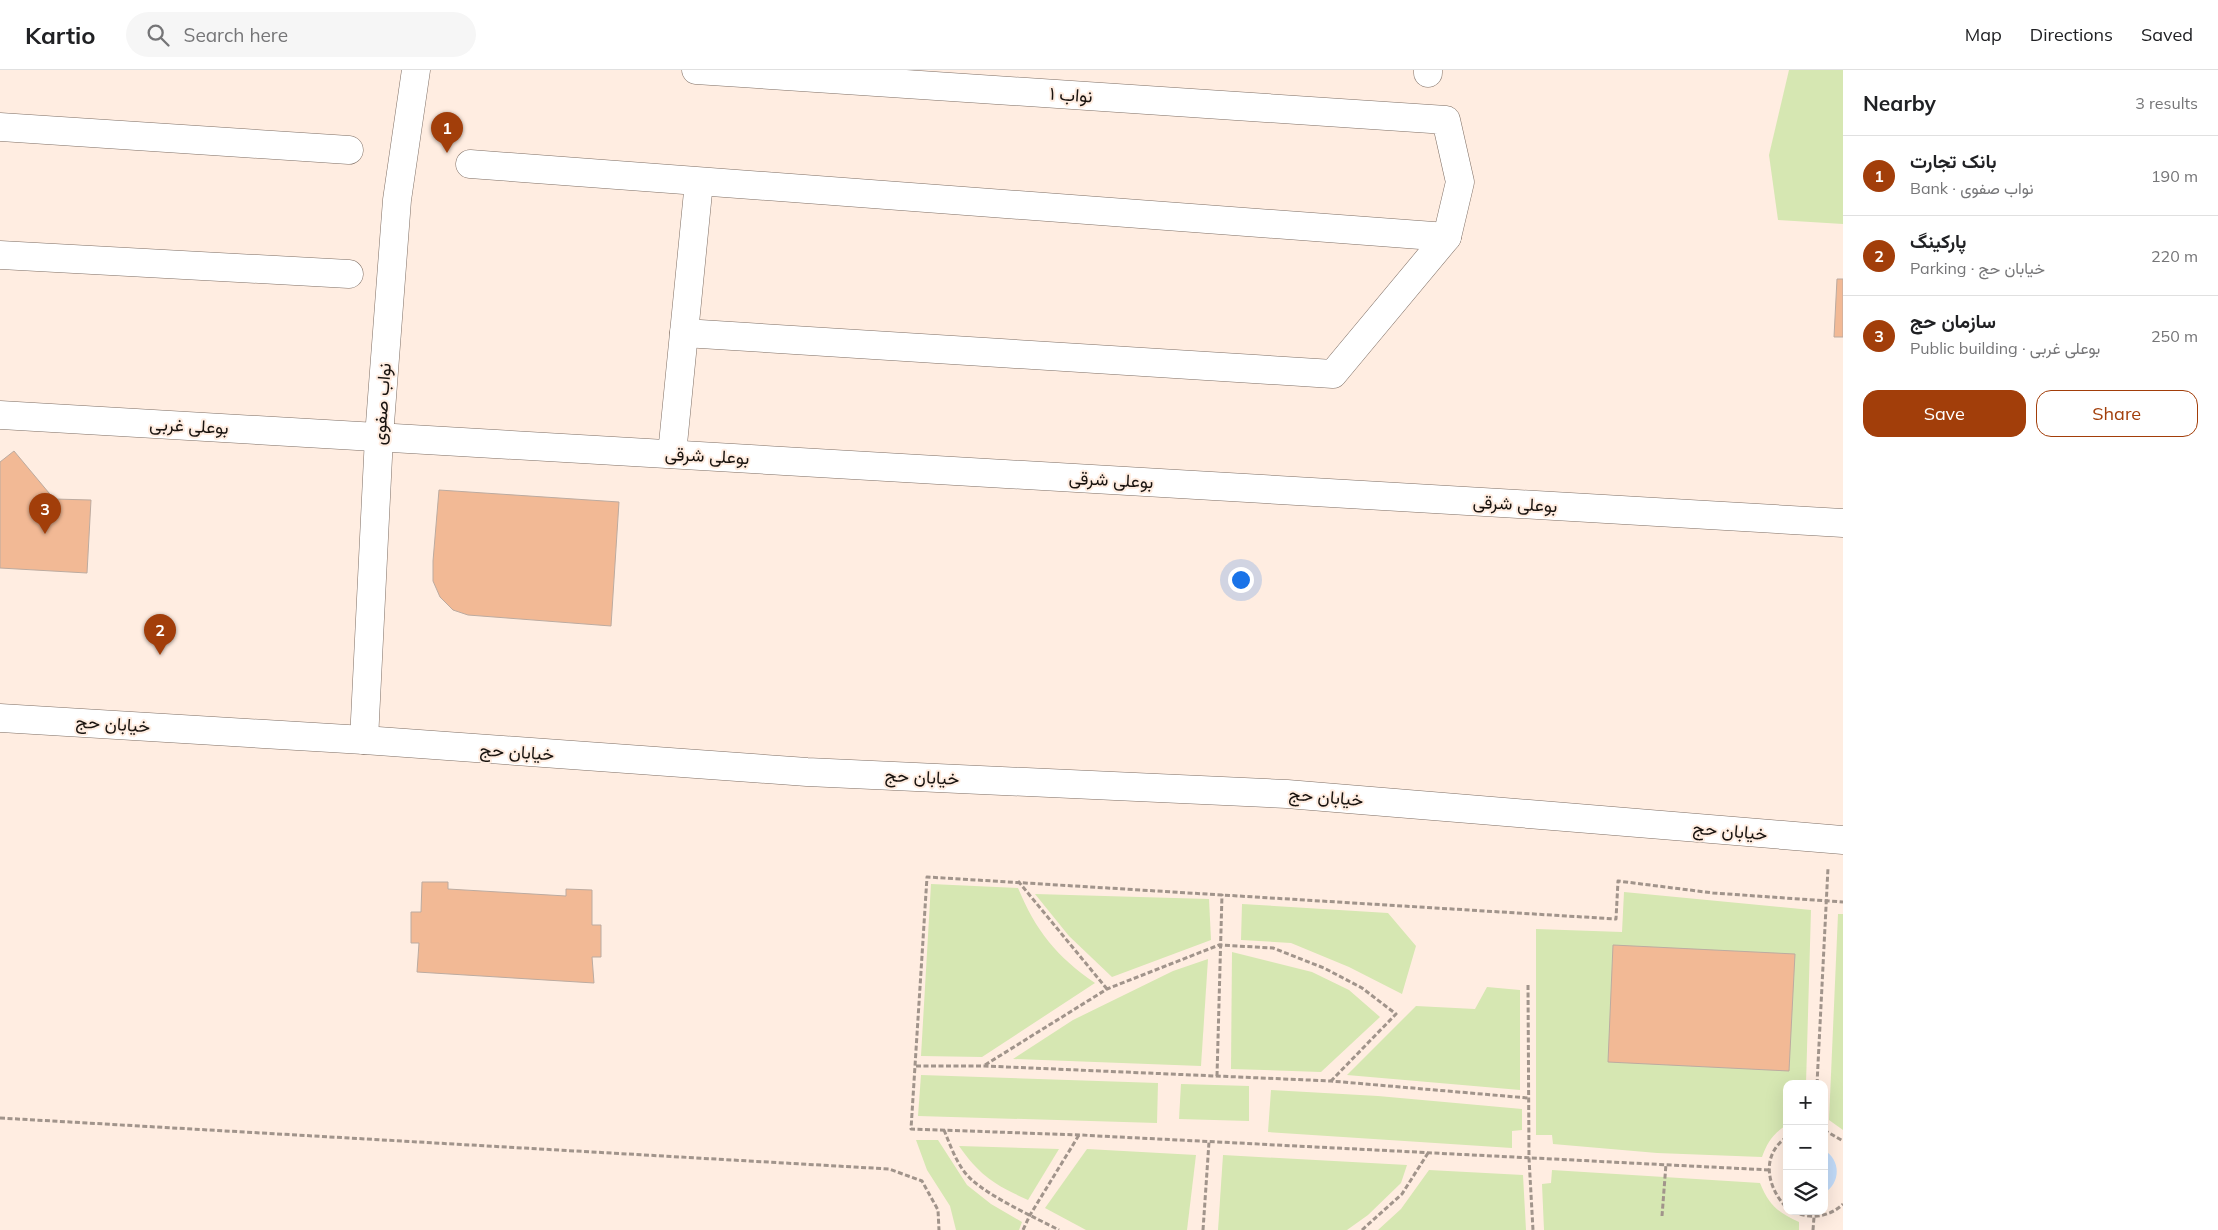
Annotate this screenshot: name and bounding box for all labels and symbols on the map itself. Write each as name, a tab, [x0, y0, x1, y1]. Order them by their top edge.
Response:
street label: نواب ۱	[1049, 82, 1093, 107]
pin: 1	[431, 112, 463, 153]
street label: نواب صفوی	[367, 362, 396, 446]
street label: بوعلی غربی	[149, 412, 229, 439]
street label: بوعلی شرقی	[664, 442, 750, 469]
street label: بوعلی شرقی	[1068, 466, 1154, 493]
street label: بوعلی شرقی	[1472, 490, 1558, 517]
pin: 3	[29, 493, 61, 534]
your location	[1228, 567, 1254, 593]
pin: 2	[144, 614, 176, 655]
street label: خیابان حج	[75, 709, 151, 739]
street label: خیابان حج	[479, 737, 555, 767]
street label: خیابان حج	[884, 763, 960, 791]
street label: خیابان حج	[1288, 782, 1364, 812]
street label: خیابان حج	[1692, 816, 1768, 846]

